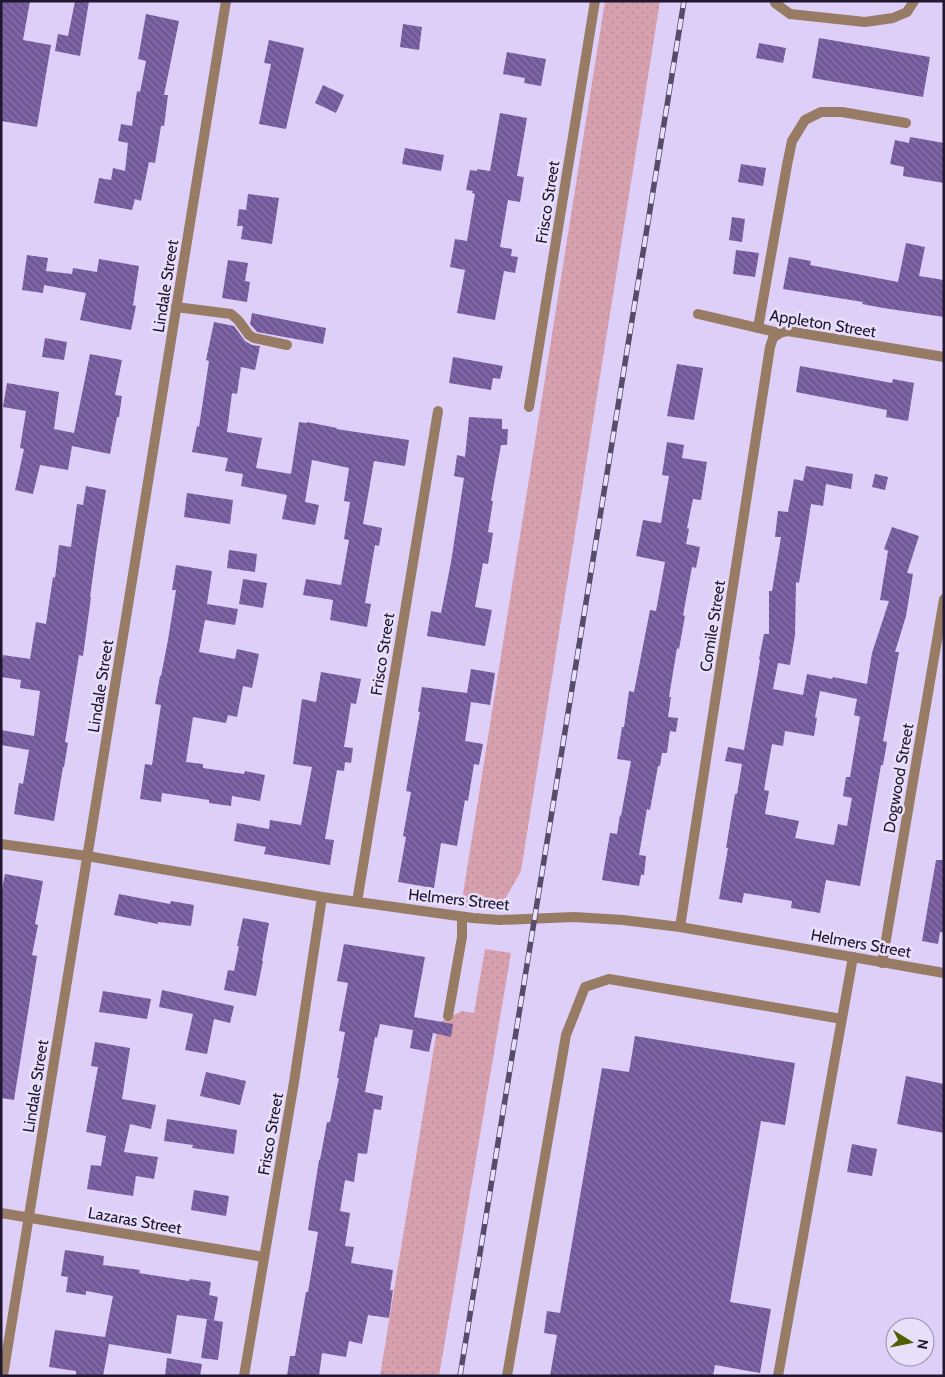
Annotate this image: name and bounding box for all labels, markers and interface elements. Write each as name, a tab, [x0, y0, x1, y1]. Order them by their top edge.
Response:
street label: Frisco Street	[532, 159, 563, 245]
street label: Lindale Street	[149, 238, 182, 334]
street label: Appleton Street	[768, 306, 878, 341]
street label: Comile Street	[696, 578, 729, 673]
street label: Frisco Street	[367, 611, 398, 697]
street label: Lindale Street	[84, 638, 117, 734]
street label: Dogwood Street	[879, 721, 918, 834]
street label: Helmers Street	[407, 885, 511, 914]
street label: Helmers Street	[809, 925, 913, 962]
street label: Lindale Street	[19, 1038, 52, 1134]
street label: Frisco Street	[254, 1091, 287, 1177]
street label: Lazaras Street	[87, 1203, 184, 1238]
north arrow	[885, 1317, 935, 1367]
text: N	[913, 1338, 933, 1351]

